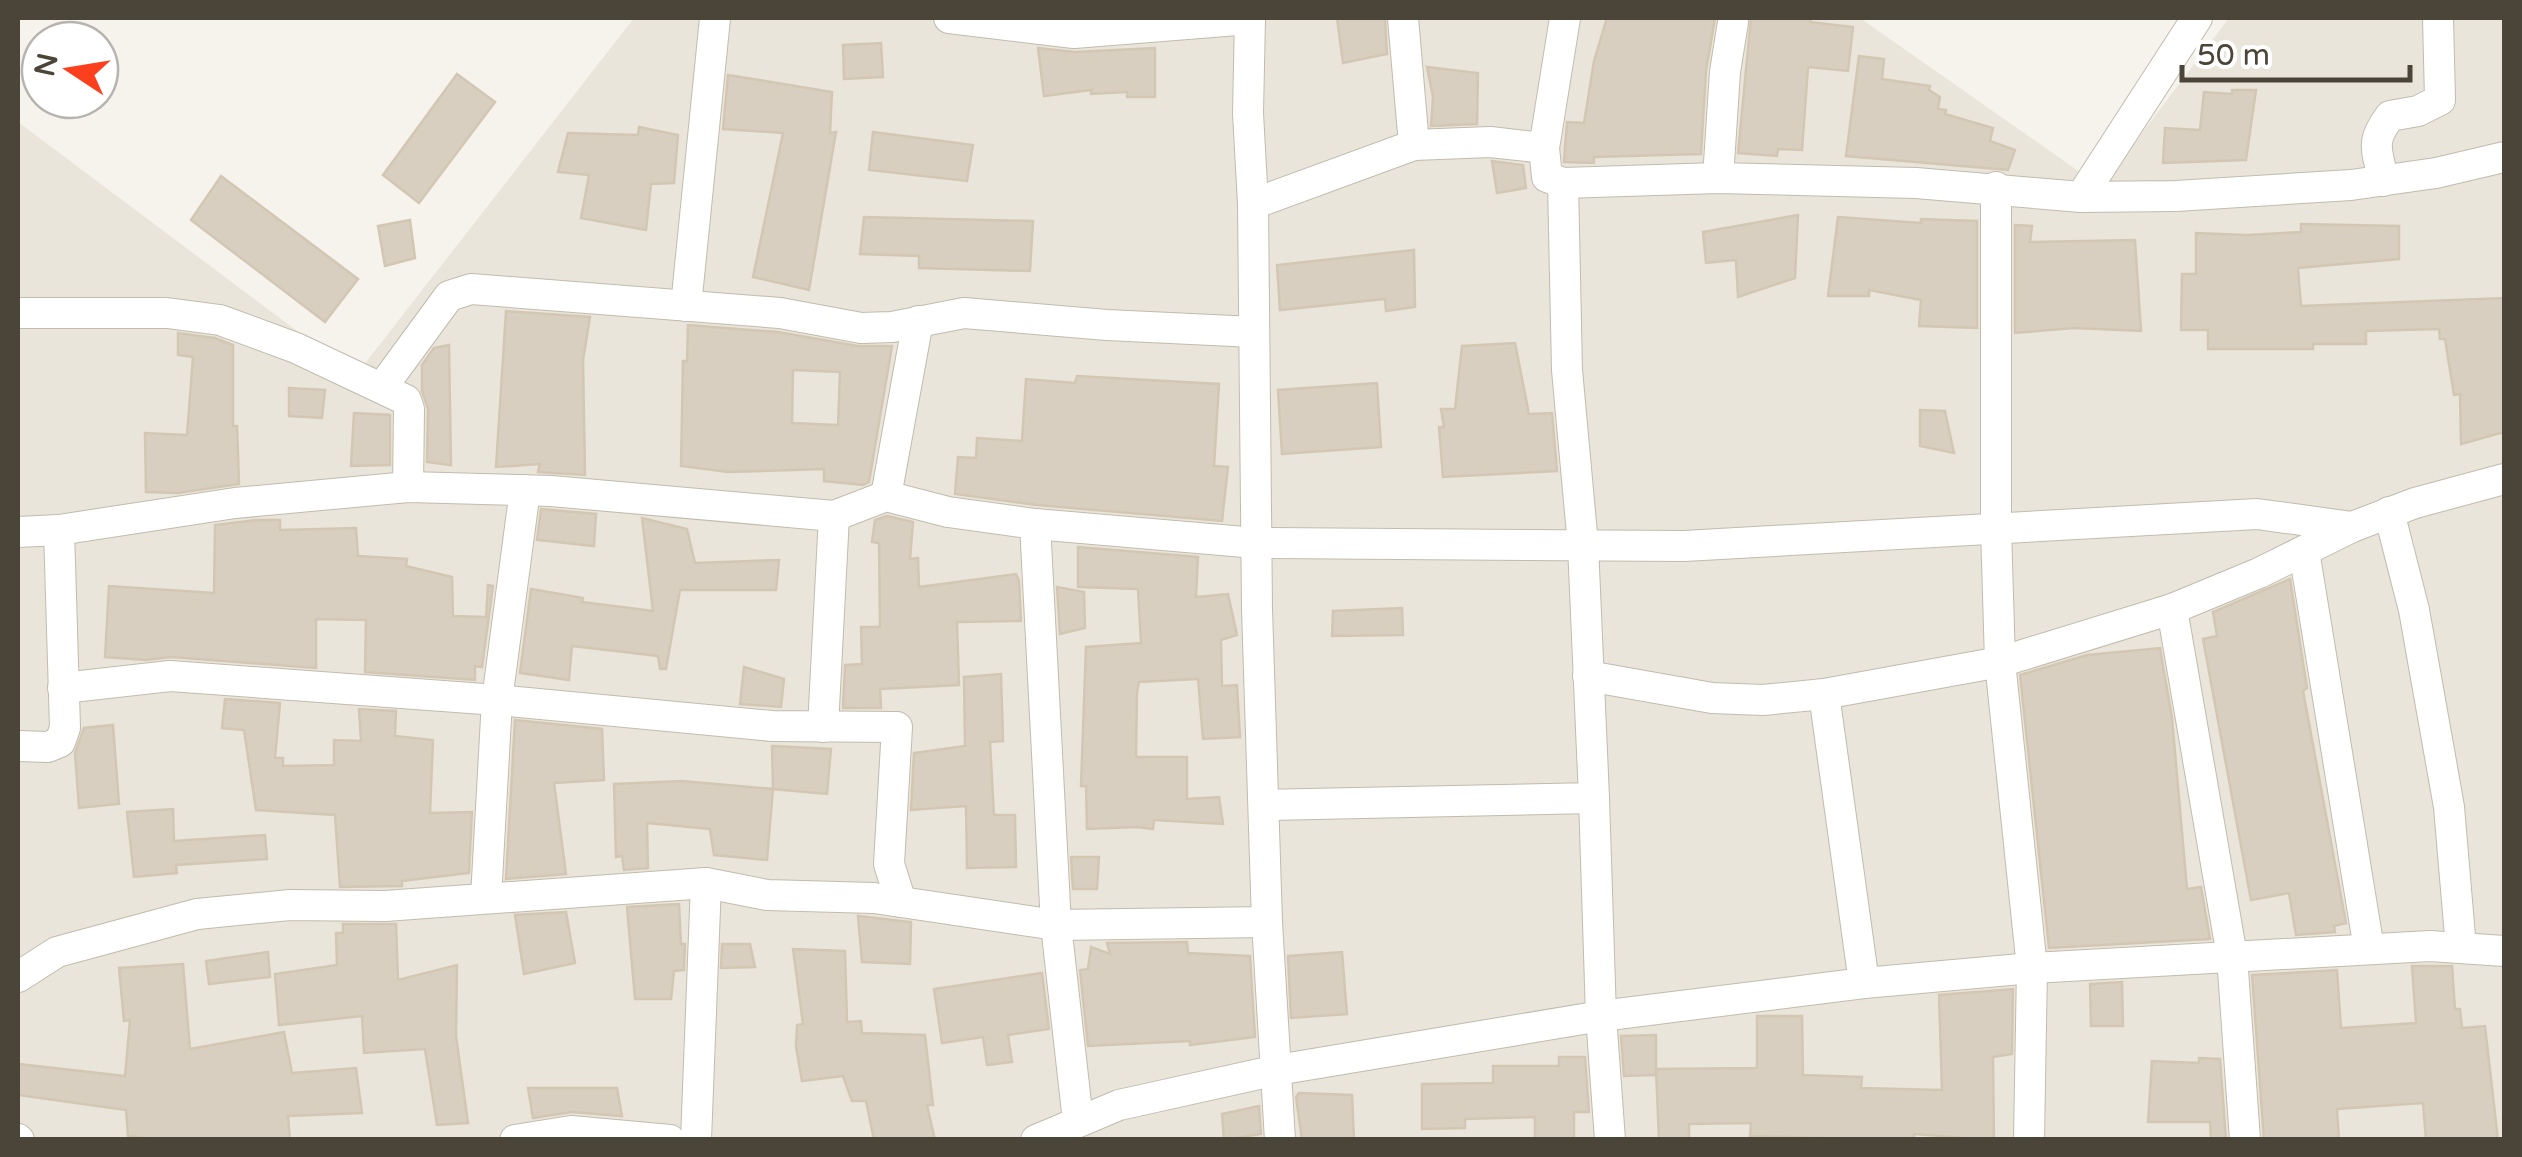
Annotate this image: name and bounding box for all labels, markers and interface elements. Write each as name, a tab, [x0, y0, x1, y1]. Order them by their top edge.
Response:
north arrow	[20, 20, 120, 120]
scale bar	[2182, 20, 2410, 82]
text: 50 m	[2197, 37, 2270, 74]
text: N	[28, 50, 65, 80]

